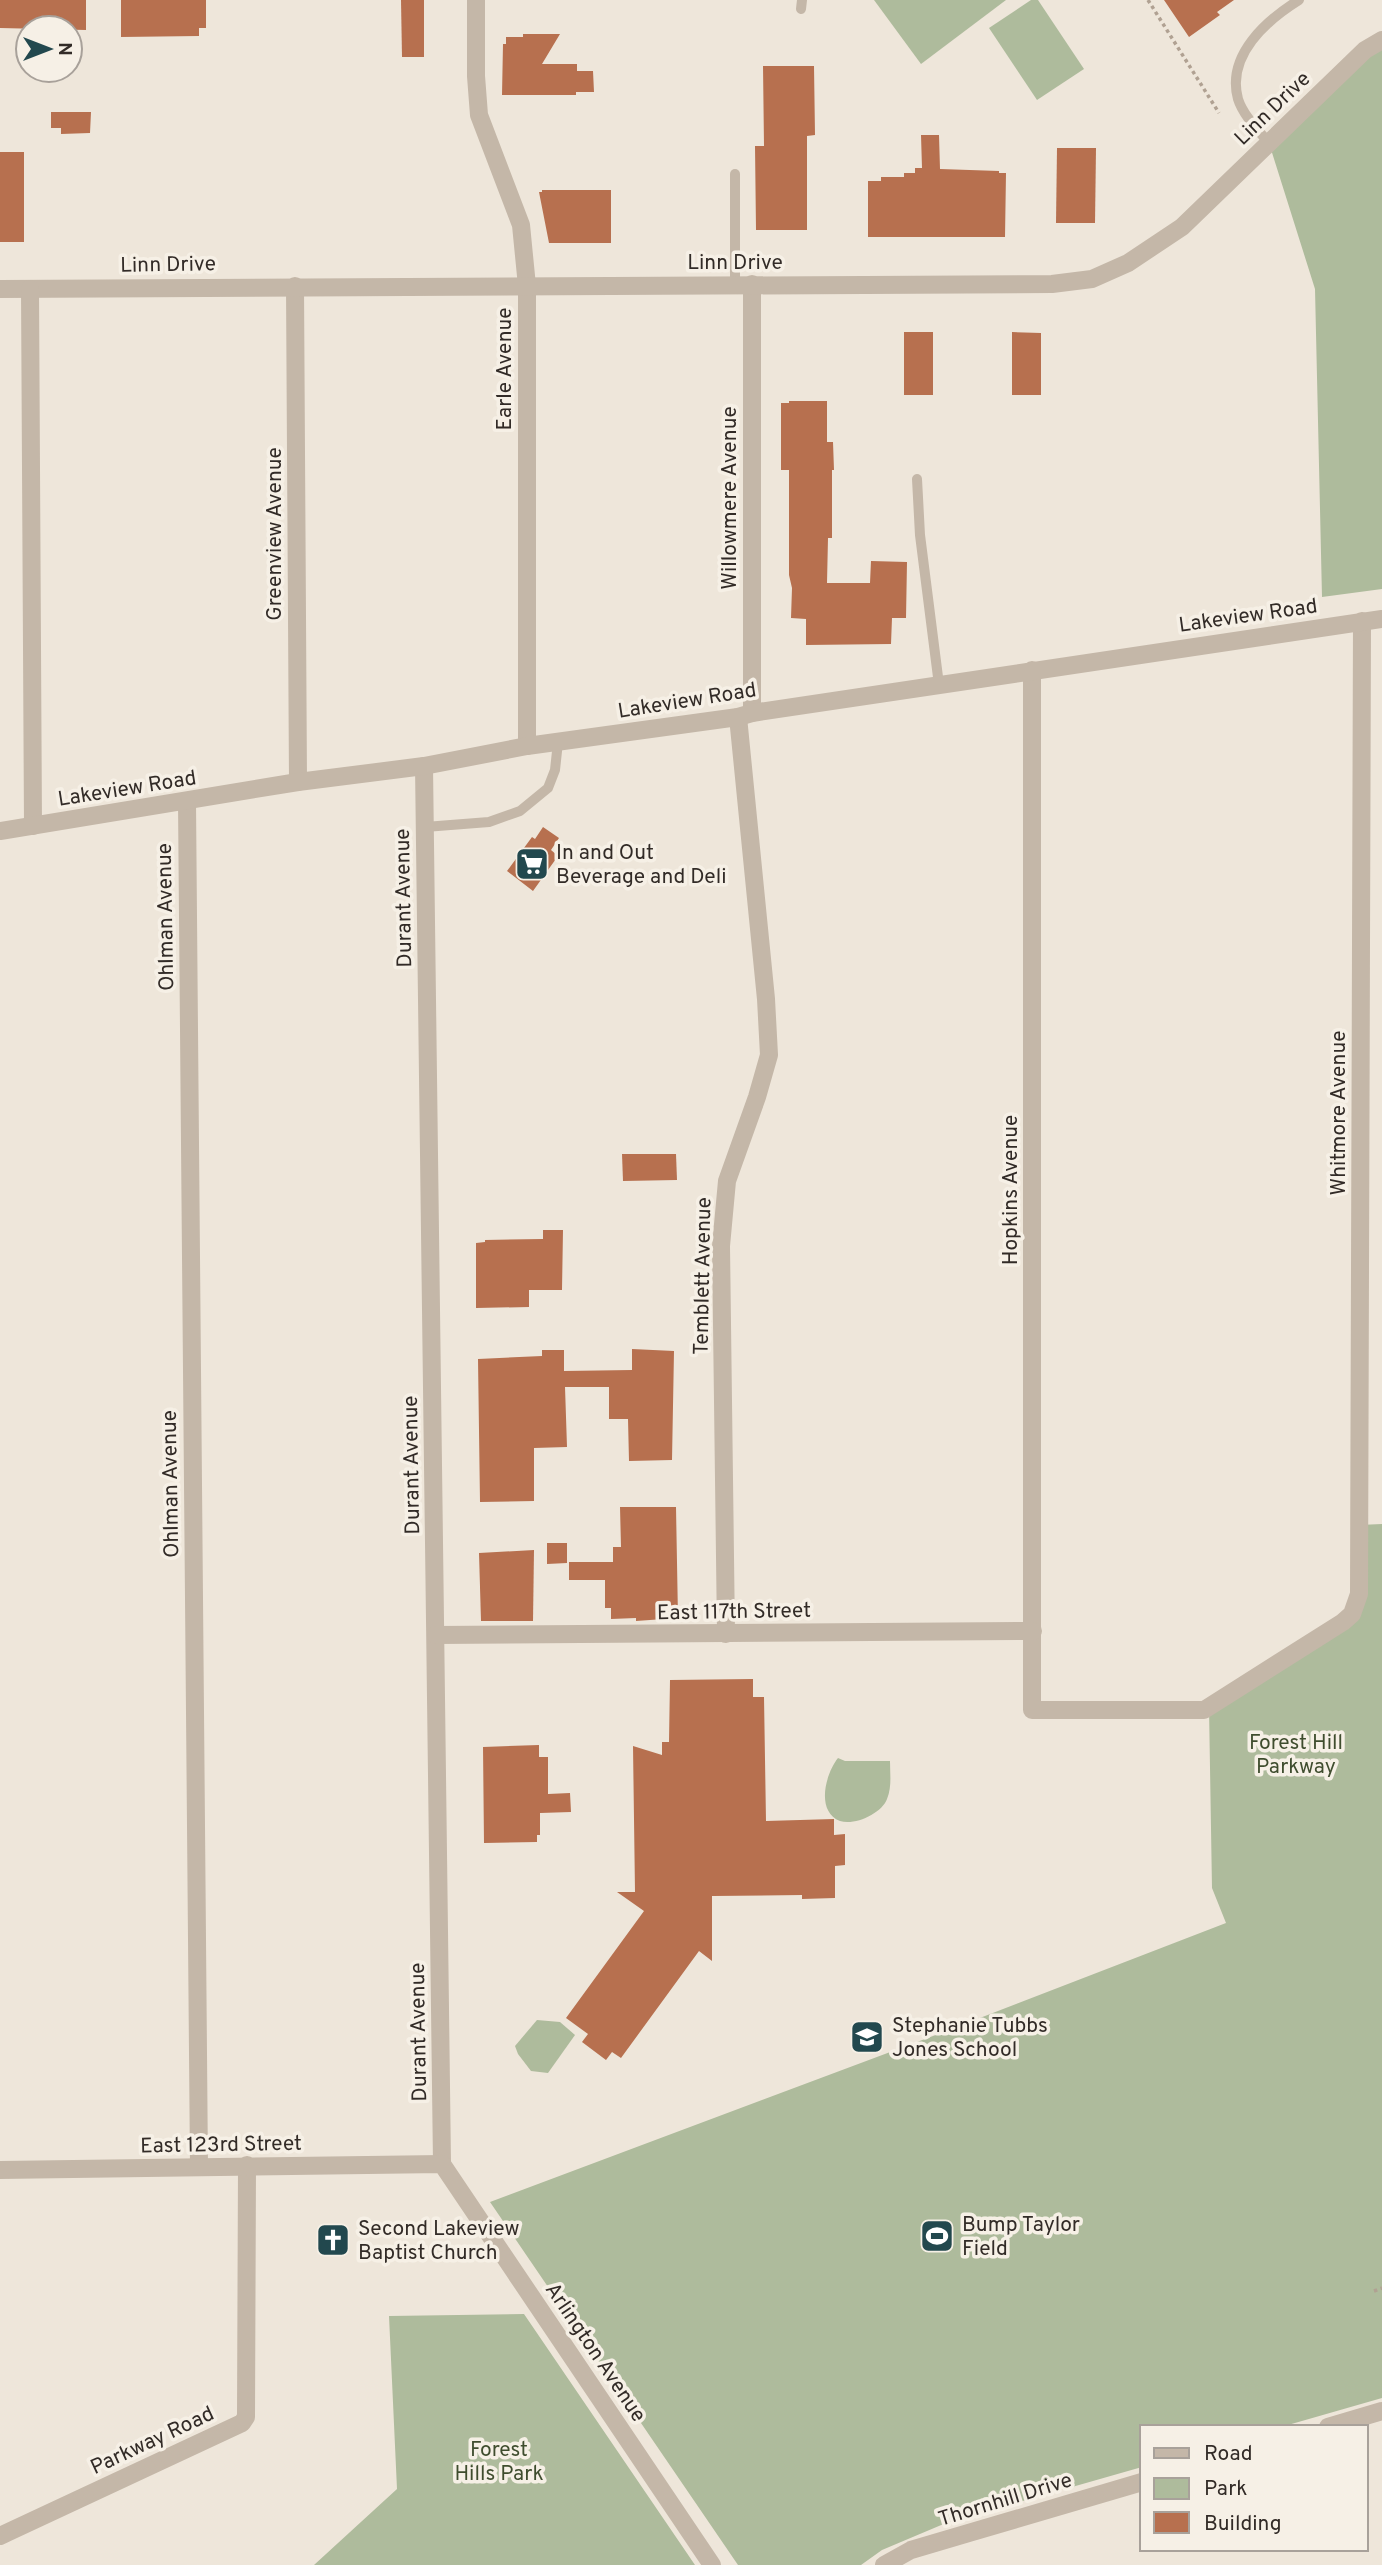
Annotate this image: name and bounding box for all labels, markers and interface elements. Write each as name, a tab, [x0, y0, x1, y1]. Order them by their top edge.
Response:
north arrow	[14, 14, 84, 84]
text: N	[52, 42, 76, 56]
street label: Linn Drive	[1229, 66, 1317, 152]
street label: Linn Drive	[687, 250, 783, 277]
street label: Linn Drive	[120, 251, 216, 280]
street label: Earle Avenue	[492, 308, 519, 430]
street label: Willowmere Avenue	[717, 406, 744, 590]
street label: Greenview Avenue	[262, 447, 289, 621]
street label: Lakeview Road	[1177, 593, 1319, 640]
street label: Lakeview Road	[616, 677, 758, 726]
street label: Lakeview Road	[56, 765, 198, 814]
street label: Durant Avenue	[390, 828, 419, 968]
place label: In and Out Beverage and Deli	[556, 840, 727, 891]
street label: Ohlman Avenue	[152, 843, 181, 991]
supermarket icon: In and Out Beverage and Deli	[513, 845, 551, 883]
street label: Whitmore Avenue	[1326, 1031, 1353, 1195]
street label: Hopkins Avenue	[998, 1115, 1025, 1265]
street label: Temblett Avenue	[689, 1197, 718, 1355]
street label: Durant Avenue	[398, 1395, 427, 1535]
street label: Ohlman Avenue	[157, 1410, 186, 1558]
street label: East 117th Street	[657, 1598, 811, 1627]
park label: Forest Hill Parkway	[1249, 1730, 1343, 1781]
street label: Durant Avenue	[405, 1962, 434, 2102]
place label: Stephanie Tubbs Jones School	[892, 2013, 1048, 2064]
school or university icon: Stephanie Tubbs Jones School	[848, 2018, 886, 2056]
street label: East 123rd Street	[140, 2131, 302, 2160]
place label: Bump Taylor Field	[962, 2212, 1080, 2263]
place label: Second Lakeview Baptist Church	[358, 2216, 519, 2267]
sports icon: Bump Taylor Field	[918, 2217, 956, 2255]
church icon: Second Lakeview Baptist Church	[314, 2221, 352, 2259]
street label: Arlington Avenue	[538, 2278, 651, 2428]
street label: Parkway Road	[86, 2401, 219, 2482]
legend	[1140, 2425, 1368, 2551]
park label: Forest Hills Park	[454, 2437, 544, 2488]
text: Road	[1204, 2441, 1253, 2468]
street label: Thornhill Drive	[935, 2467, 1076, 2534]
text: Park	[1204, 2476, 1247, 2503]
text: Building	[1204, 2511, 1282, 2538]

